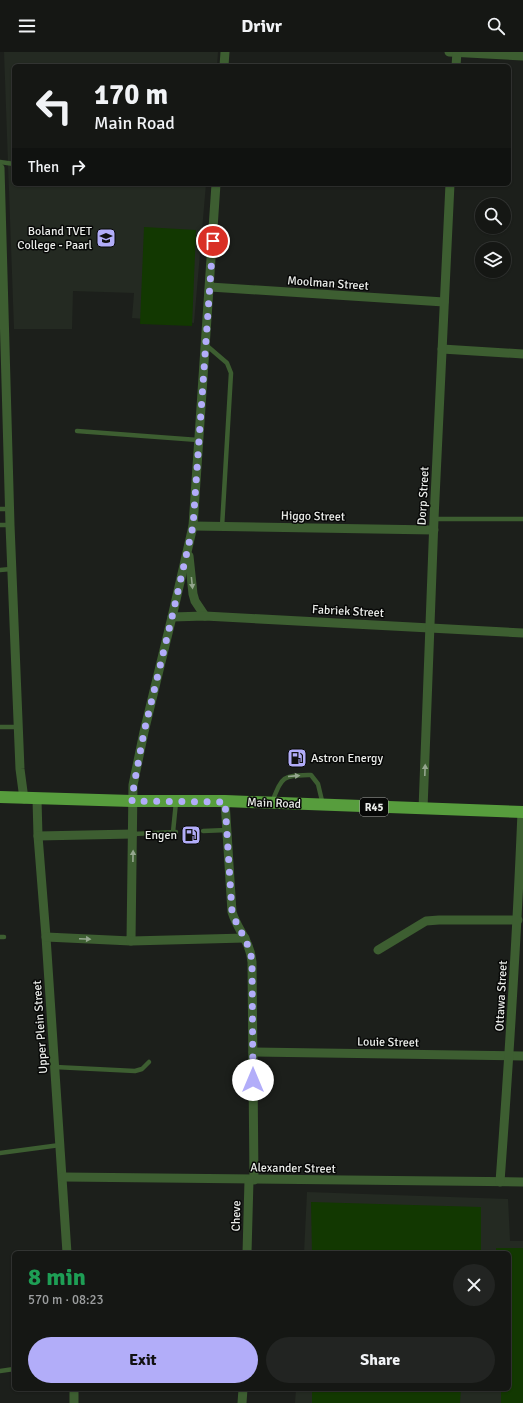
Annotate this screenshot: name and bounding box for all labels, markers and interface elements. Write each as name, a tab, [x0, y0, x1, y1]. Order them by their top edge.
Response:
icon: menu	[16, 15, 38, 37]
text: Drivr	[241, 15, 282, 37]
icon: search	[485, 15, 507, 37]
text: 170 m	[94, 78, 168, 112]
icon: left	[28, 80, 80, 132]
text: Main Road	[94, 112, 175, 134]
icon: right	[67, 156, 89, 178]
text: Then	[28, 158, 59, 176]
map controls	[475, 198, 511, 278]
button: search	[475, 198, 511, 234]
place label: Boland TVET College - Paarl	[17, 224, 92, 253]
pin	[196, 224, 230, 258]
school or university icon: Boland TVET College - Paarl	[95, 227, 117, 249]
icon: arrive	[202, 230, 224, 252]
button: layers	[475, 242, 511, 278]
street label: Moolman Street	[287, 273, 369, 294]
street label: Dorp Street	[414, 466, 433, 526]
street label: Higgo Street	[281, 508, 345, 525]
one-way arrow	[189, 577, 195, 589]
street label: Fabriek Street	[312, 602, 384, 621]
fuel station icon: Astron Energy	[286, 747, 308, 769]
place label: Astron Energy	[311, 751, 383, 766]
one-way arrow	[422, 763, 428, 776]
one-way arrow	[288, 773, 300, 780]
street label: Main Road	[247, 795, 301, 812]
road number: R45	[360, 798, 388, 816]
fuel station icon: Engen	[180, 824, 202, 846]
place label: Engen	[145, 828, 177, 843]
one-way arrow	[130, 849, 136, 862]
one-way arrow	[79, 935, 91, 942]
street label: Ottawa Street	[492, 960, 511, 1032]
street label: Upper Plein Street	[30, 980, 51, 1074]
street label: Louie Street	[357, 1034, 419, 1051]
position arrow	[232, 1059, 274, 1101]
street label: Alexander Street	[250, 1160, 336, 1177]
street label: Cheve	[229, 1200, 244, 1232]
text: 8 min	[28, 1262, 86, 1292]
button: close	[453, 1264, 495, 1306]
text: 570 m · 08:23	[28, 1292, 104, 1308]
button: Exit	[28, 1337, 258, 1383]
button: Share	[266, 1337, 495, 1383]

